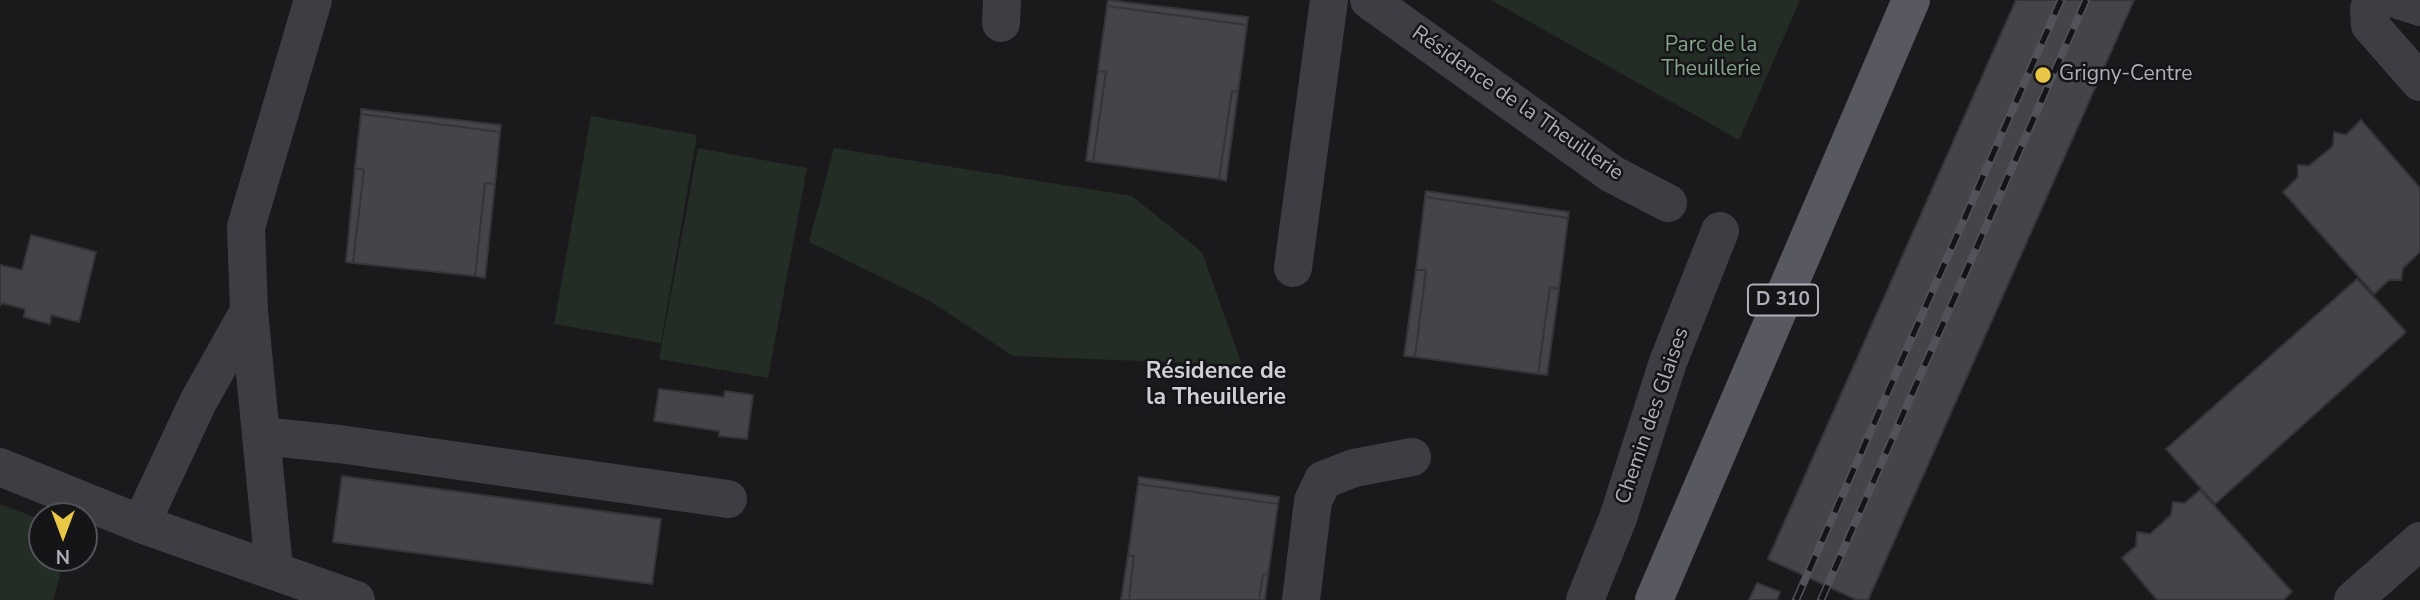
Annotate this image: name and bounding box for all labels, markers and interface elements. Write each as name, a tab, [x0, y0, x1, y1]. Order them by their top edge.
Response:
street label: Résidence de la Theuillerie	[1406, 21, 1628, 187]
park label: Parc de la Theuillerie	[1661, 33, 1761, 83]
place label: Grigny-Centre	[2059, 62, 2192, 88]
marker: Grigny-Centre	[2033, 65, 2053, 85]
road number: D 310	[1748, 284, 1818, 316]
street label: Chemin des Glaises	[1611, 324, 1695, 508]
district label: Résidence de la Theuillerie	[1146, 358, 1286, 412]
north arrow	[28, 502, 98, 572]
text: N	[56, 543, 70, 569]

